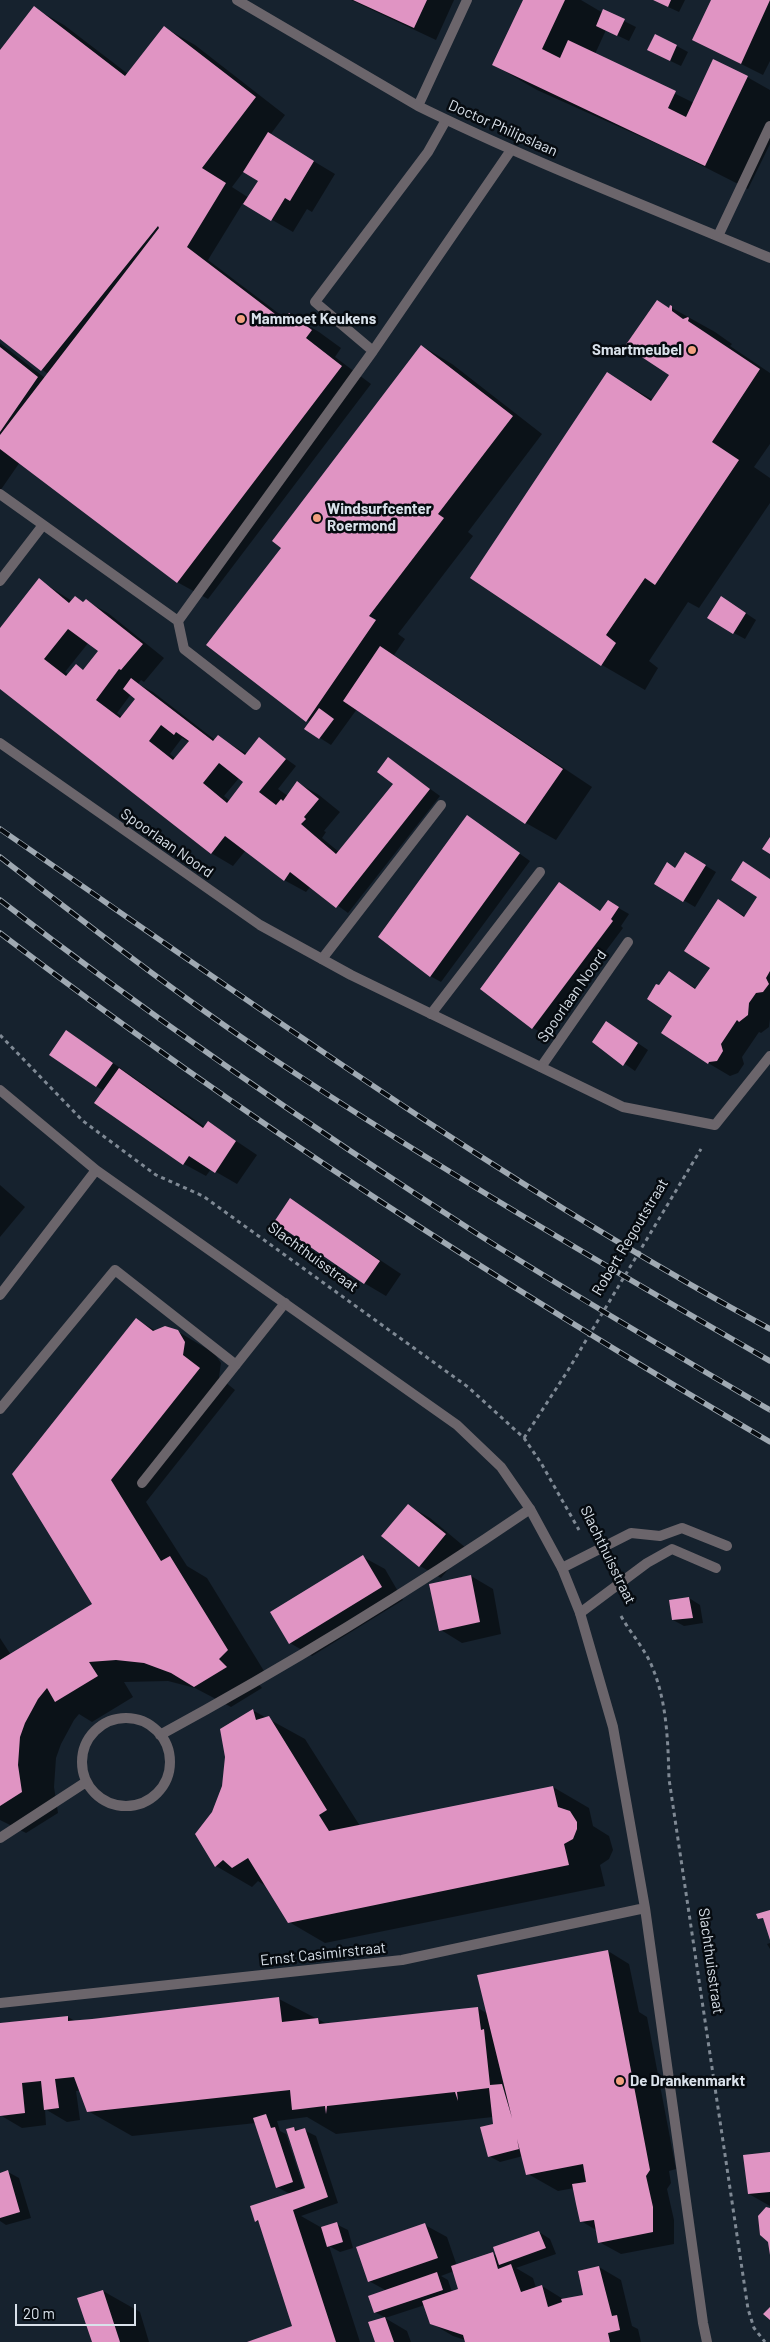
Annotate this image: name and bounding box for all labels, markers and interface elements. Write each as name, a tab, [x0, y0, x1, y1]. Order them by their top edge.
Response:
street label: Doctor Philipslaan	[446, 96, 560, 160]
place label: Mammoet Keukens	[251, 310, 376, 328]
marker: Mammoet Keukens	[235, 313, 247, 325]
place label: Smartmeubel	[592, 341, 682, 359]
marker: Smartmeubel	[686, 344, 698, 356]
place label: Windsurfcenter Roermond	[327, 500, 431, 535]
marker: Windsurfcenter Roermond	[311, 512, 323, 524]
street label: Spoorlaan Noord	[117, 804, 217, 882]
street label: Spoorlaan Noord	[533, 946, 611, 1046]
street label: Robert Regoutstraat	[588, 1175, 672, 1299]
street label: Slachthuisstraat	[264, 1218, 362, 1296]
street label: Slachthuisstraat	[576, 1503, 640, 1607]
street label: Slachthuisstraat	[695, 1907, 727, 2015]
street label: Ernst Casimirstraat	[259, 1938, 387, 1970]
place label: De Drankenmarkt	[630, 2072, 745, 2090]
marker: De Drankenmarkt	[614, 2075, 626, 2087]
scale bar	[18, 2294, 139, 2326]
text: 20 m	[23, 2304, 55, 2322]

